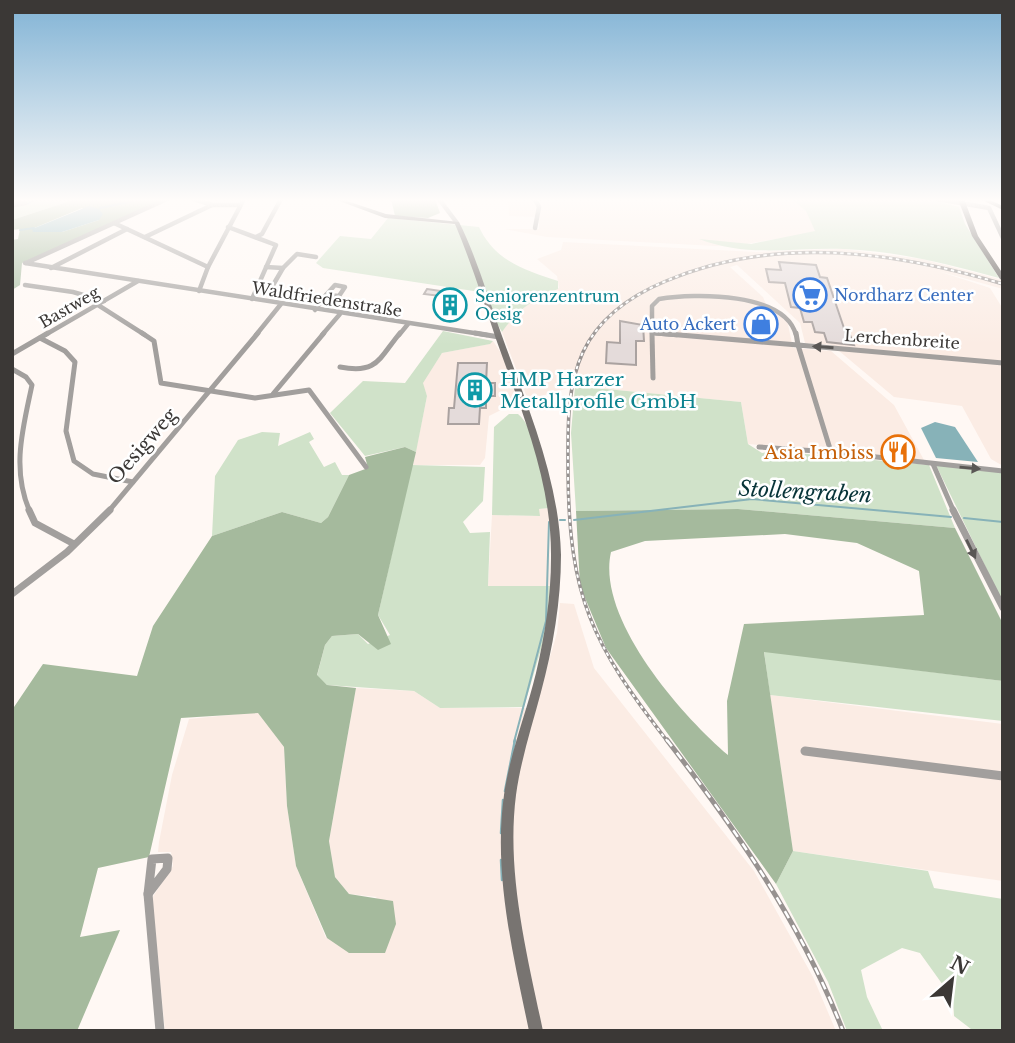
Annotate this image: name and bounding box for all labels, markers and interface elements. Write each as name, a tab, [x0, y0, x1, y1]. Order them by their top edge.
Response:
supermarket icon: Nordharz Center	[791, 276, 829, 314]
street label: Waldfriedenstraße	[249, 277, 404, 321]
street label: Bastweg	[35, 281, 103, 332]
place label: Nordharz Center	[834, 285, 974, 305]
building icon: Seniorenzentrum Oesig	[431, 286, 469, 324]
place label: Seniorenzentrum Oesig	[475, 286, 620, 324]
shop icon: Auto Ackert	[742, 305, 780, 343]
place label: Auto Ackert	[639, 314, 736, 334]
street label: Lerchenbreite	[844, 325, 960, 353]
one-way arrow	[811, 341, 833, 352]
place label: HMP Harzer Metallprofile GmbH	[500, 368, 697, 413]
building icon: HMP Harzer Metallprofile GmbH	[456, 371, 494, 409]
street label: Oesigweg	[103, 403, 182, 489]
restaurant icon: Asia Imbiss	[879, 433, 917, 471]
place label: Asia Imbiss	[763, 441, 874, 464]
one-way arrow	[959, 463, 981, 474]
water label: Stollengraben	[738, 476, 872, 508]
one-way arrow	[966, 539, 977, 559]
north arrow	[917, 945, 987, 1015]
text: N	[946, 951, 973, 980]

